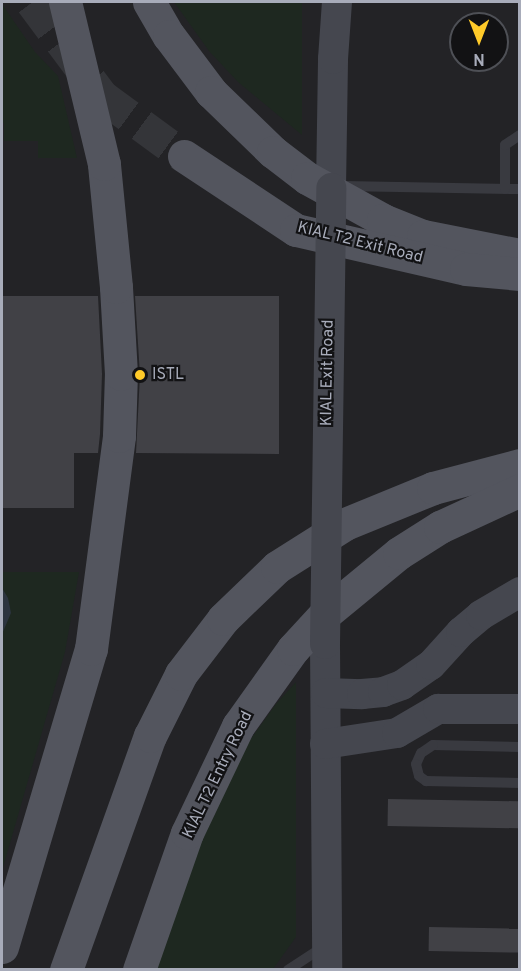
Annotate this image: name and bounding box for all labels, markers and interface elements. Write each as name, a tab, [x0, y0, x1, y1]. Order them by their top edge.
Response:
north arrow	[449, 12, 509, 72]
text: N	[473, 48, 485, 68]
street label: KIAL T2 Exit Road	[295, 218, 425, 268]
street label: KIAL Exit Road	[317, 319, 339, 427]
place label: ISTL	[152, 365, 184, 385]
marker: ISTL	[133, 368, 147, 382]
street label: KIAL T2 Entry Road	[179, 708, 257, 842]

